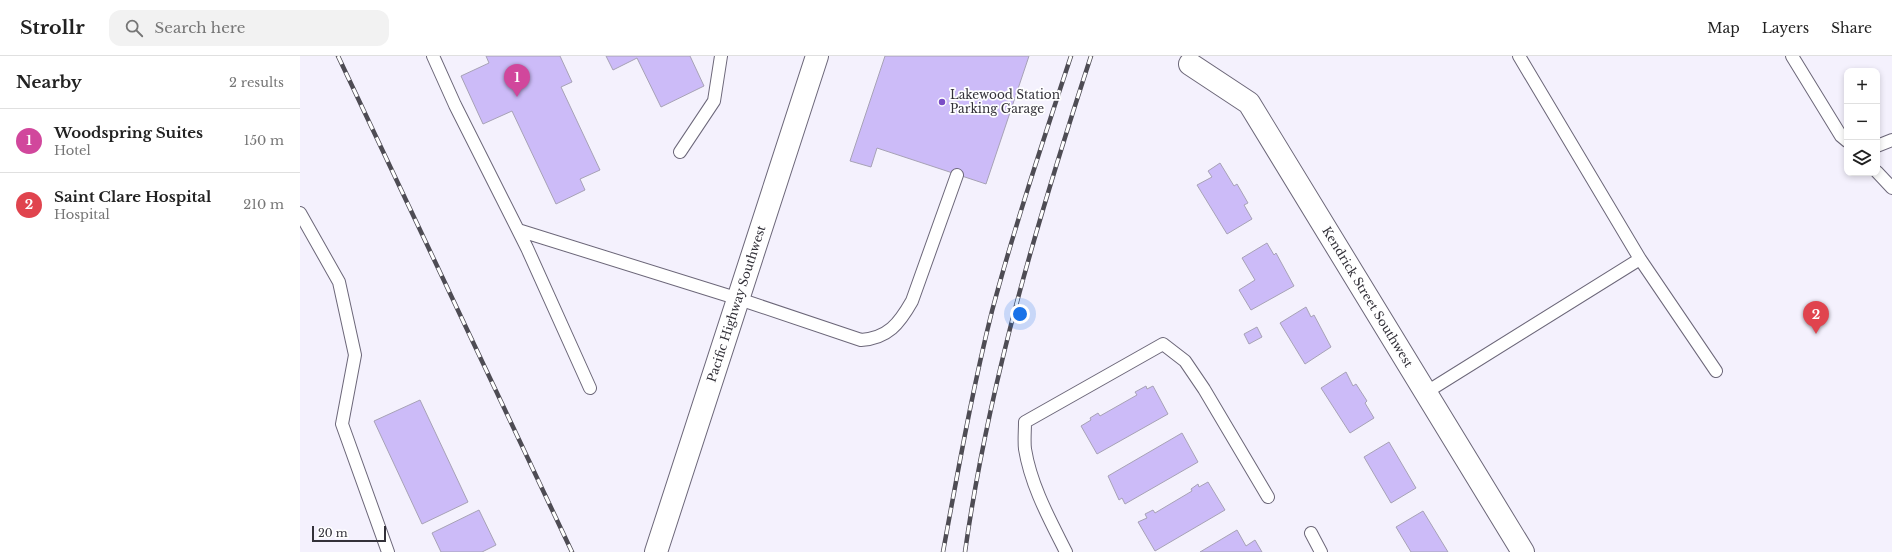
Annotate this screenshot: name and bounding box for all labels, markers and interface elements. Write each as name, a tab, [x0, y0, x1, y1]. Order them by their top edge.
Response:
search box	[109, 10, 389, 46]
text: Strollr	[20, 16, 85, 39]
icon: search	[123, 17, 145, 39]
text: Search here	[155, 18, 245, 37]
text: Map	[1707, 19, 1740, 37]
text: Layers	[1762, 19, 1809, 37]
text: Share	[1831, 19, 1872, 37]
pin: 1	[504, 64, 530, 97]
map controls	[1844, 68, 1880, 176]
button: +	[1844, 68, 1880, 104]
text: Nearby	[16, 72, 82, 93]
text: 2 results	[229, 74, 284, 91]
place label: Lakewood Station Parking Garage	[950, 87, 1060, 116]
marker: Lakewood Station Parking Garage	[937, 97, 947, 107]
button: −	[1844, 104, 1880, 140]
text: Woodspring Suites	[54, 123, 203, 142]
text: 1	[26, 132, 32, 149]
text: 150 m	[244, 132, 284, 149]
button: layers	[1844, 140, 1880, 176]
text: Hotel	[54, 142, 91, 159]
text: Saint Clare Hospital	[54, 187, 211, 206]
text: 2	[25, 196, 33, 213]
text: 210 m	[243, 196, 284, 213]
text: Hospital	[54, 206, 110, 223]
street label: Pacific Highway Southwest	[704, 223, 769, 384]
street label: Kendrick Street Southwest	[1319, 224, 1417, 370]
pin: 2	[1803, 301, 1829, 334]
your location	[1010, 304, 1030, 324]
scale bar	[312, 524, 386, 543]
text: 20 m	[318, 526, 348, 540]

